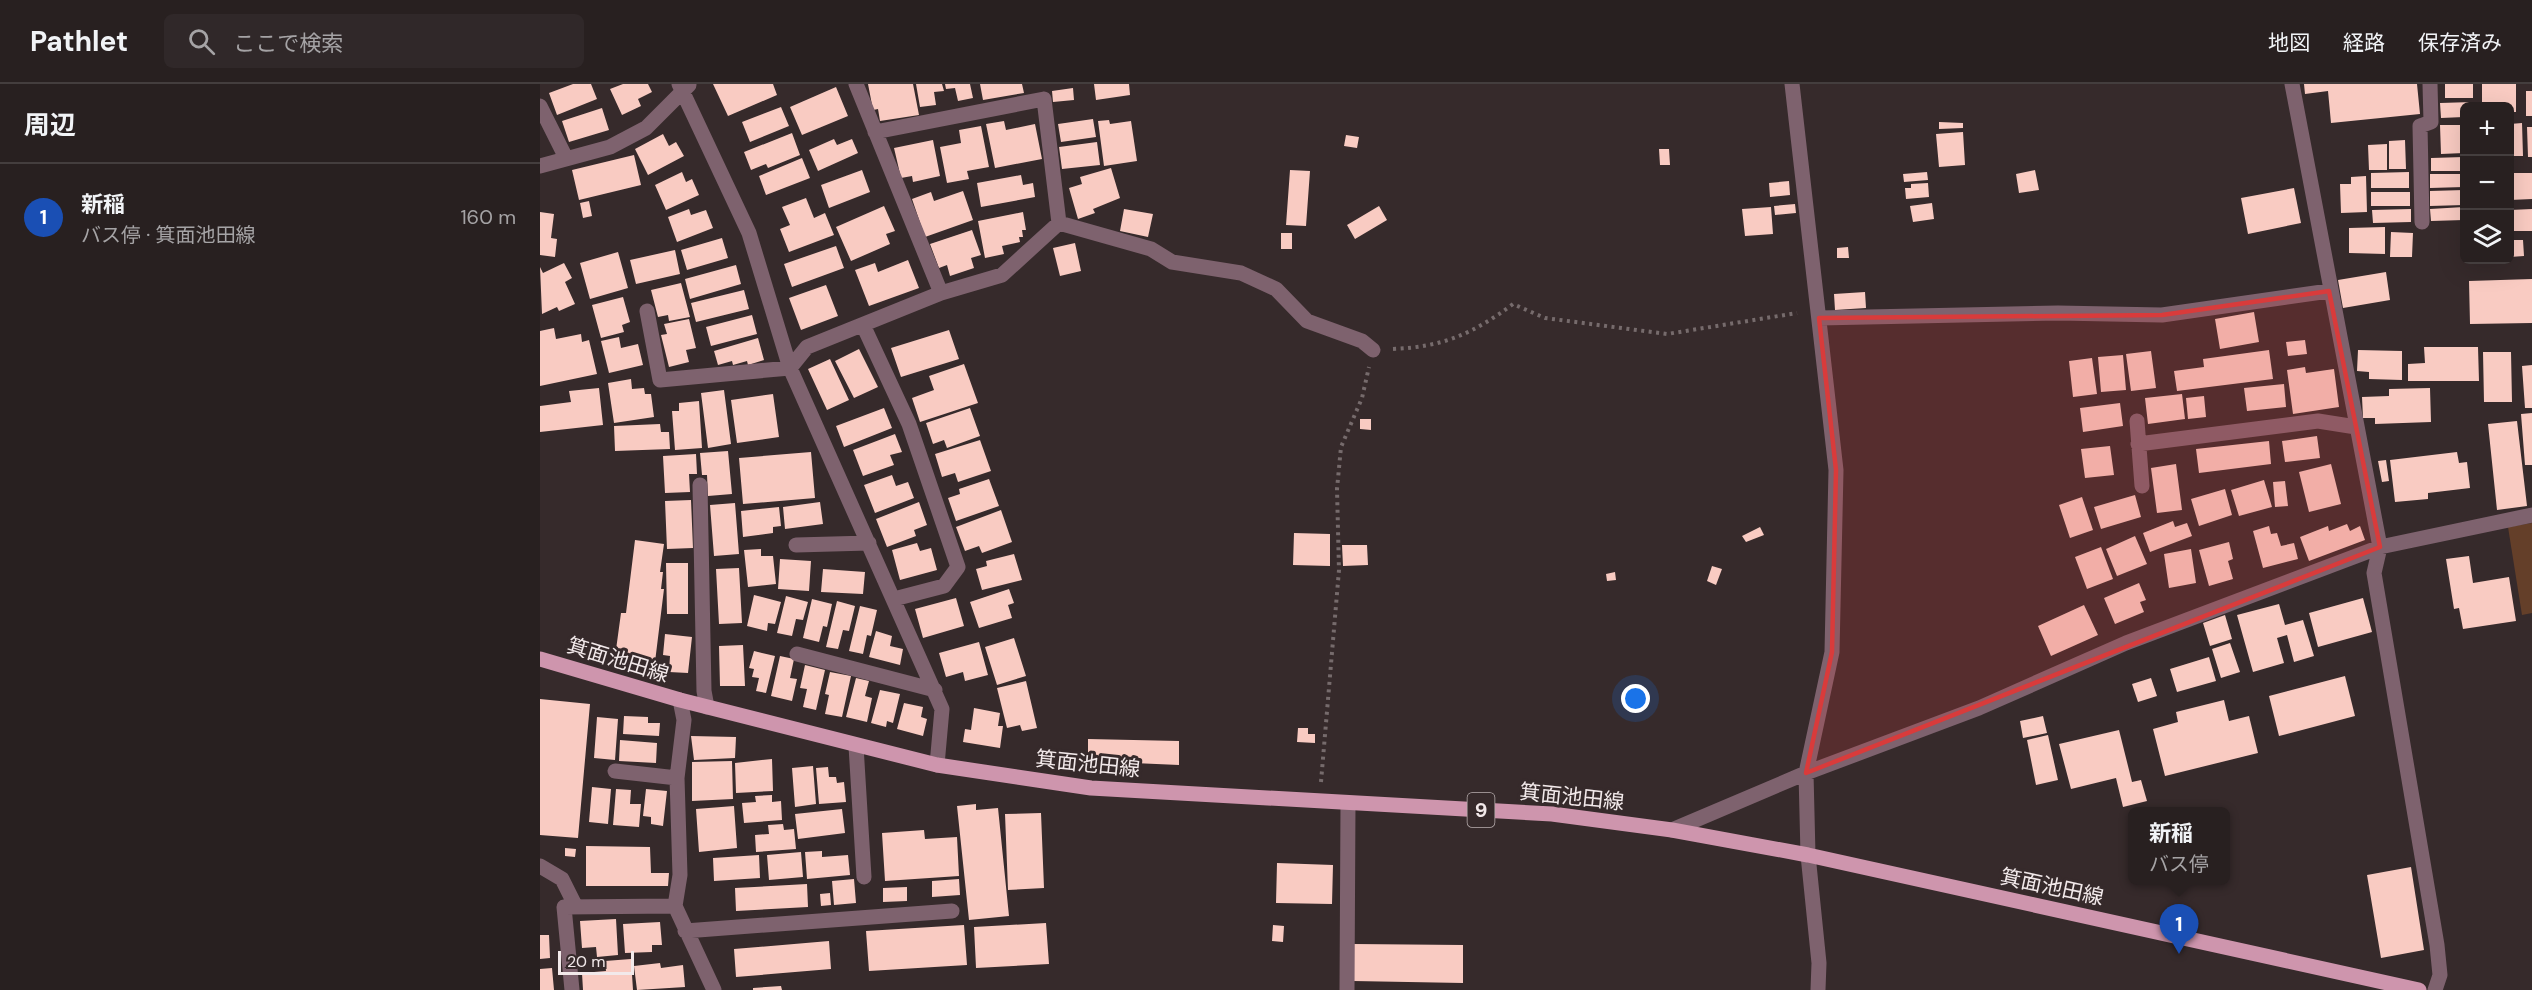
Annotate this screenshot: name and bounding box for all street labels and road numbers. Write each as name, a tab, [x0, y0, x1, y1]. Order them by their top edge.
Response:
street label: 箕面池田線	[564, 631, 672, 689]
street label: 箕面池田線	[1034, 745, 1142, 783]
street label: 箕面池田線	[1518, 778, 1626, 816]
road number: 9	[1468, 793, 1494, 827]
street label: 箕面池田線	[1998, 862, 2106, 912]

